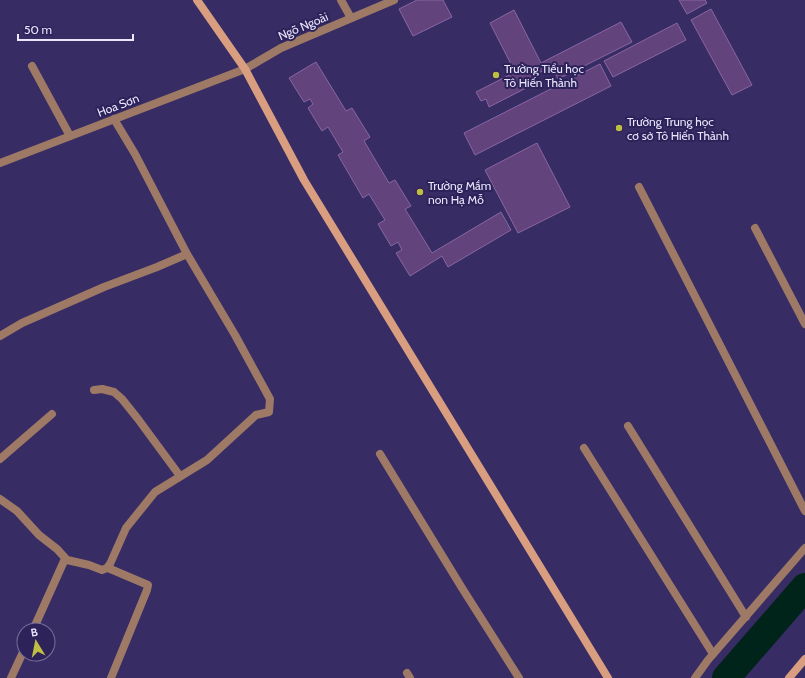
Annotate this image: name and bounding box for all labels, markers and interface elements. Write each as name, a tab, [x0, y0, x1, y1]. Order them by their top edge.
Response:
street label: Ngõ Ngoài	[276, 9, 330, 43]
scale bar	[18, 16, 133, 42]
text: 50 m	[24, 22, 52, 37]
place label: Trường Tiểu học Tô Hiến Thành	[504, 61, 584, 90]
marker: Trường Tiểu học Tô Hiến Thành	[491, 70, 501, 80]
street label: Hoa Sơn	[95, 90, 141, 120]
place label: Trường Trung học cơ sở Tô Hiến Thành	[627, 114, 729, 143]
marker: Trường Trung học cơ sở Tô Hiến Thành	[614, 123, 624, 133]
place label: Trường Mầm non Hạ Mỗ	[428, 178, 491, 207]
marker: Trường Mầm non Hạ Mỗ	[415, 187, 425, 197]
north arrow	[16, 622, 56, 662]
text: B	[30, 625, 39, 640]

